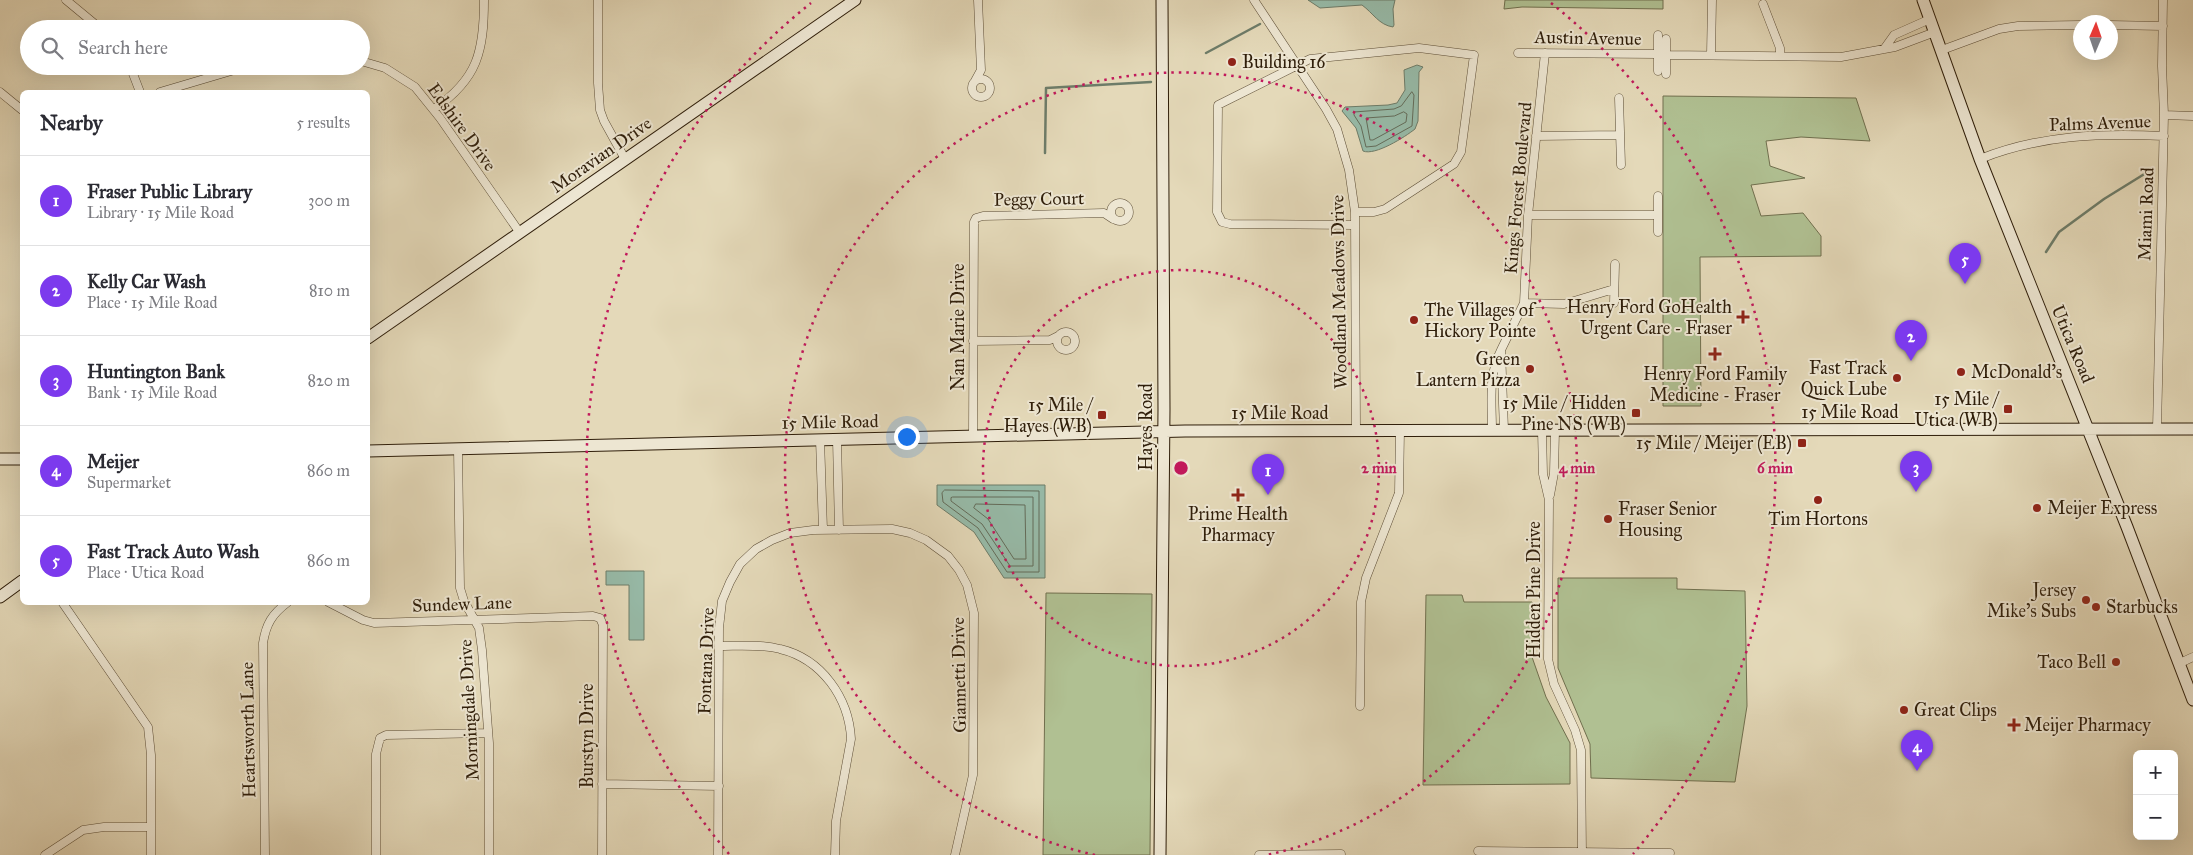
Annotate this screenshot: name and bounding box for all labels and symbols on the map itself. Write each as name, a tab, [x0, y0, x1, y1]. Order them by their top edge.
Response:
north arrow	[2073, 15, 2118, 60]
street label: Austin Avenue	[1533, 26, 1642, 50]
place label: Building 16	[1242, 51, 1326, 74]
marker: Building 16	[1226, 56, 1238, 68]
street label: Edshire Drive	[423, 79, 501, 175]
street label: Kings Forest Boulevard	[1500, 101, 1537, 275]
street label: Palms Avenue	[2049, 110, 2151, 136]
street label: Moravian Drive	[546, 112, 656, 198]
street label: Miami Road	[2133, 167, 2159, 261]
street label: Peggy Court	[993, 187, 1085, 212]
street label: Woodland Meadows Drive	[1326, 195, 1352, 389]
pin: 5	[1949, 243, 1981, 284]
street label: Nan Marie Drive	[947, 264, 969, 390]
place label: Henry Ford GoHealth Urgent Care - Fraser	[1567, 296, 1732, 340]
place label: The Villages of Hickory Pointe	[1424, 299, 1537, 342]
street label: Utica Road	[2047, 302, 2099, 386]
marker: Henry Ford GoHealth Urgent Care - Fraser	[1736, 310, 1750, 324]
marker: The Villages of Hickory Pointe	[1408, 314, 1420, 326]
pin: 2	[1895, 320, 1927, 361]
marker: Henry Ford Family Medicine - Fraser	[1708, 347, 1722, 361]
place label: Green Lantern Pizza	[1416, 348, 1520, 391]
place label: Fast Track Quick Lube	[1801, 357, 1888, 400]
place label: McDonald's	[1971, 361, 2062, 383]
marker: Green Lantern Pizza	[1524, 363, 1536, 375]
place label: Henry Ford Family Medicine - Fraser	[1643, 363, 1787, 406]
marker: McDonald's	[1955, 366, 1967, 378]
marker: Fast Track Quick Lube	[1891, 372, 1903, 384]
street label: Hayes Road	[1135, 383, 1157, 471]
place label: 15 Mile / Utica (WB)	[1915, 388, 2000, 432]
place label: 15 Mile / Hidden Pine NS (WB)	[1503, 392, 1626, 436]
place label: 15 Mile / Hayes (WB)	[1004, 394, 1094, 438]
street label: 15 Mile Road	[1801, 401, 1899, 423]
street label: 15 Mile Road	[1231, 402, 1329, 424]
marker: 15 Mile / Utica (WB)	[2002, 403, 2014, 415]
marker: 15 Mile / Hidden Pine NS (WB)	[1630, 407, 1642, 419]
marker: 15 Mile / Hayes (WB)	[1096, 409, 1108, 421]
street label: 15 Mile Road	[781, 410, 879, 434]
your location	[894, 424, 920, 450]
place label: 15 Mile / Meijer (EB)	[1636, 432, 1792, 455]
marker: 15 Mile / Meijer (EB)	[1796, 437, 1808, 449]
pin: 3	[1900, 451, 1932, 492]
pin: 1	[1252, 454, 1284, 495]
centre of rings	[1172, 459, 1190, 477]
text: 2 min	[1361, 459, 1398, 477]
text: 4 min	[1559, 459, 1596, 478]
text: 6 min	[1757, 459, 1794, 477]
marker: Prime Health Pharmacy	[1232, 489, 1244, 501]
marker: Tim Hortons	[1812, 494, 1824, 506]
place label: Meijer Express	[2047, 497, 2157, 519]
place label: Fraser Senior Housing	[1618, 498, 1717, 542]
marker: Meijer Express	[2031, 502, 2043, 514]
place label: Prime Health Pharmacy	[1188, 503, 1288, 546]
place label: Tim Hortons	[1768, 508, 1868, 530]
marker: Fraser Senior Housing	[1602, 513, 1614, 525]
street label: Hidden Pine Drive	[1523, 521, 1545, 659]
place label: Jersey Mike's Subs	[1987, 579, 2077, 622]
street label: Sundew Lane	[412, 591, 512, 617]
marker: Jersey Mike's Subs	[2080, 594, 2092, 606]
place label: Starbucks	[2106, 596, 2178, 618]
marker: Starbucks	[2090, 601, 2102, 613]
street label: Fontana Drive	[693, 607, 719, 715]
street label: Giannetti Drive	[947, 617, 971, 733]
street label: Morningdale Drive	[454, 639, 485, 781]
place label: Taco Bell	[2037, 651, 2106, 673]
marker: Taco Bell	[2110, 656, 2122, 668]
street label: Heartsworth Lane	[236, 662, 260, 798]
street label: Burstyn Drive	[576, 684, 598, 788]
place label: Great Clips	[1914, 699, 1997, 721]
marker: Great Clips	[1898, 704, 1910, 716]
place label: Meijer Pharmacy	[2024, 714, 2151, 736]
marker: Meijer Pharmacy	[2008, 719, 2020, 731]
pin: 4	[1901, 730, 1933, 771]

